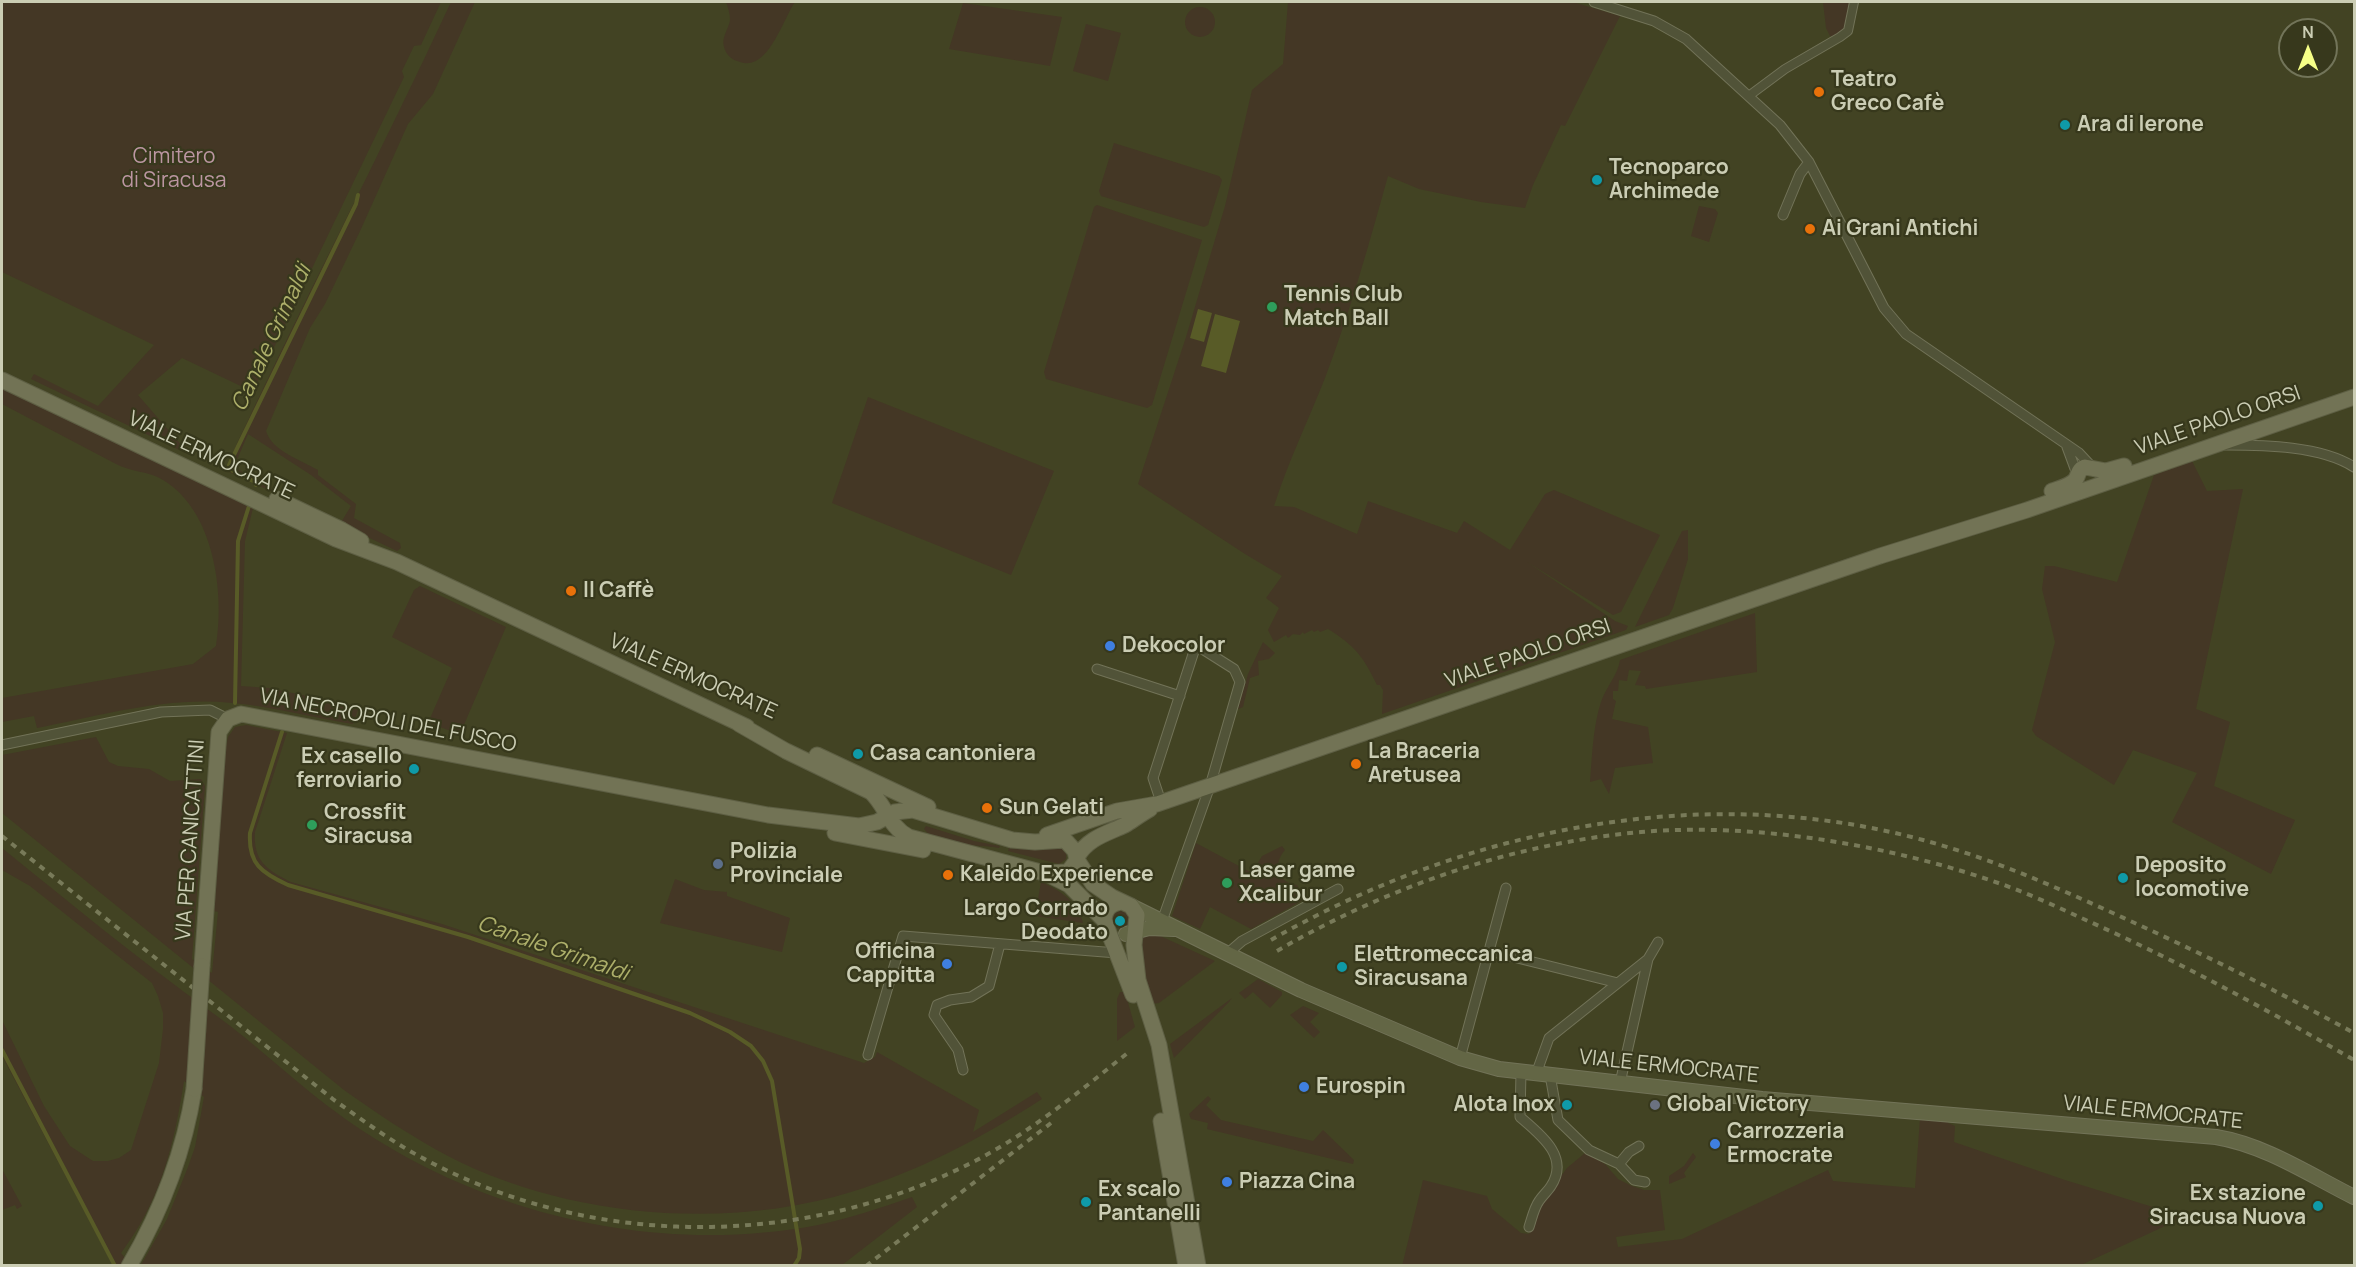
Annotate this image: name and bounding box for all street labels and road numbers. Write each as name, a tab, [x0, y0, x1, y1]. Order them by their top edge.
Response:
street label: VIALE PAOLO ORSI	[2132, 381, 2304, 461]
street label: VIALE ERMOCRATE	[124, 406, 298, 506]
street label: VIALE PAOLO ORSI	[1442, 614, 1614, 694]
street label: VIALE ERMOCRATE	[605, 629, 781, 725]
street label: VIA NECROPOLI DEL FUSCO	[258, 684, 518, 758]
street label: VIA PER CANICATTINI	[171, 739, 211, 941]
street label: VIALE ERMOCRATE	[1578, 1045, 1760, 1089]
street label: VIALE ERMOCRATE	[2062, 1091, 2244, 1135]

